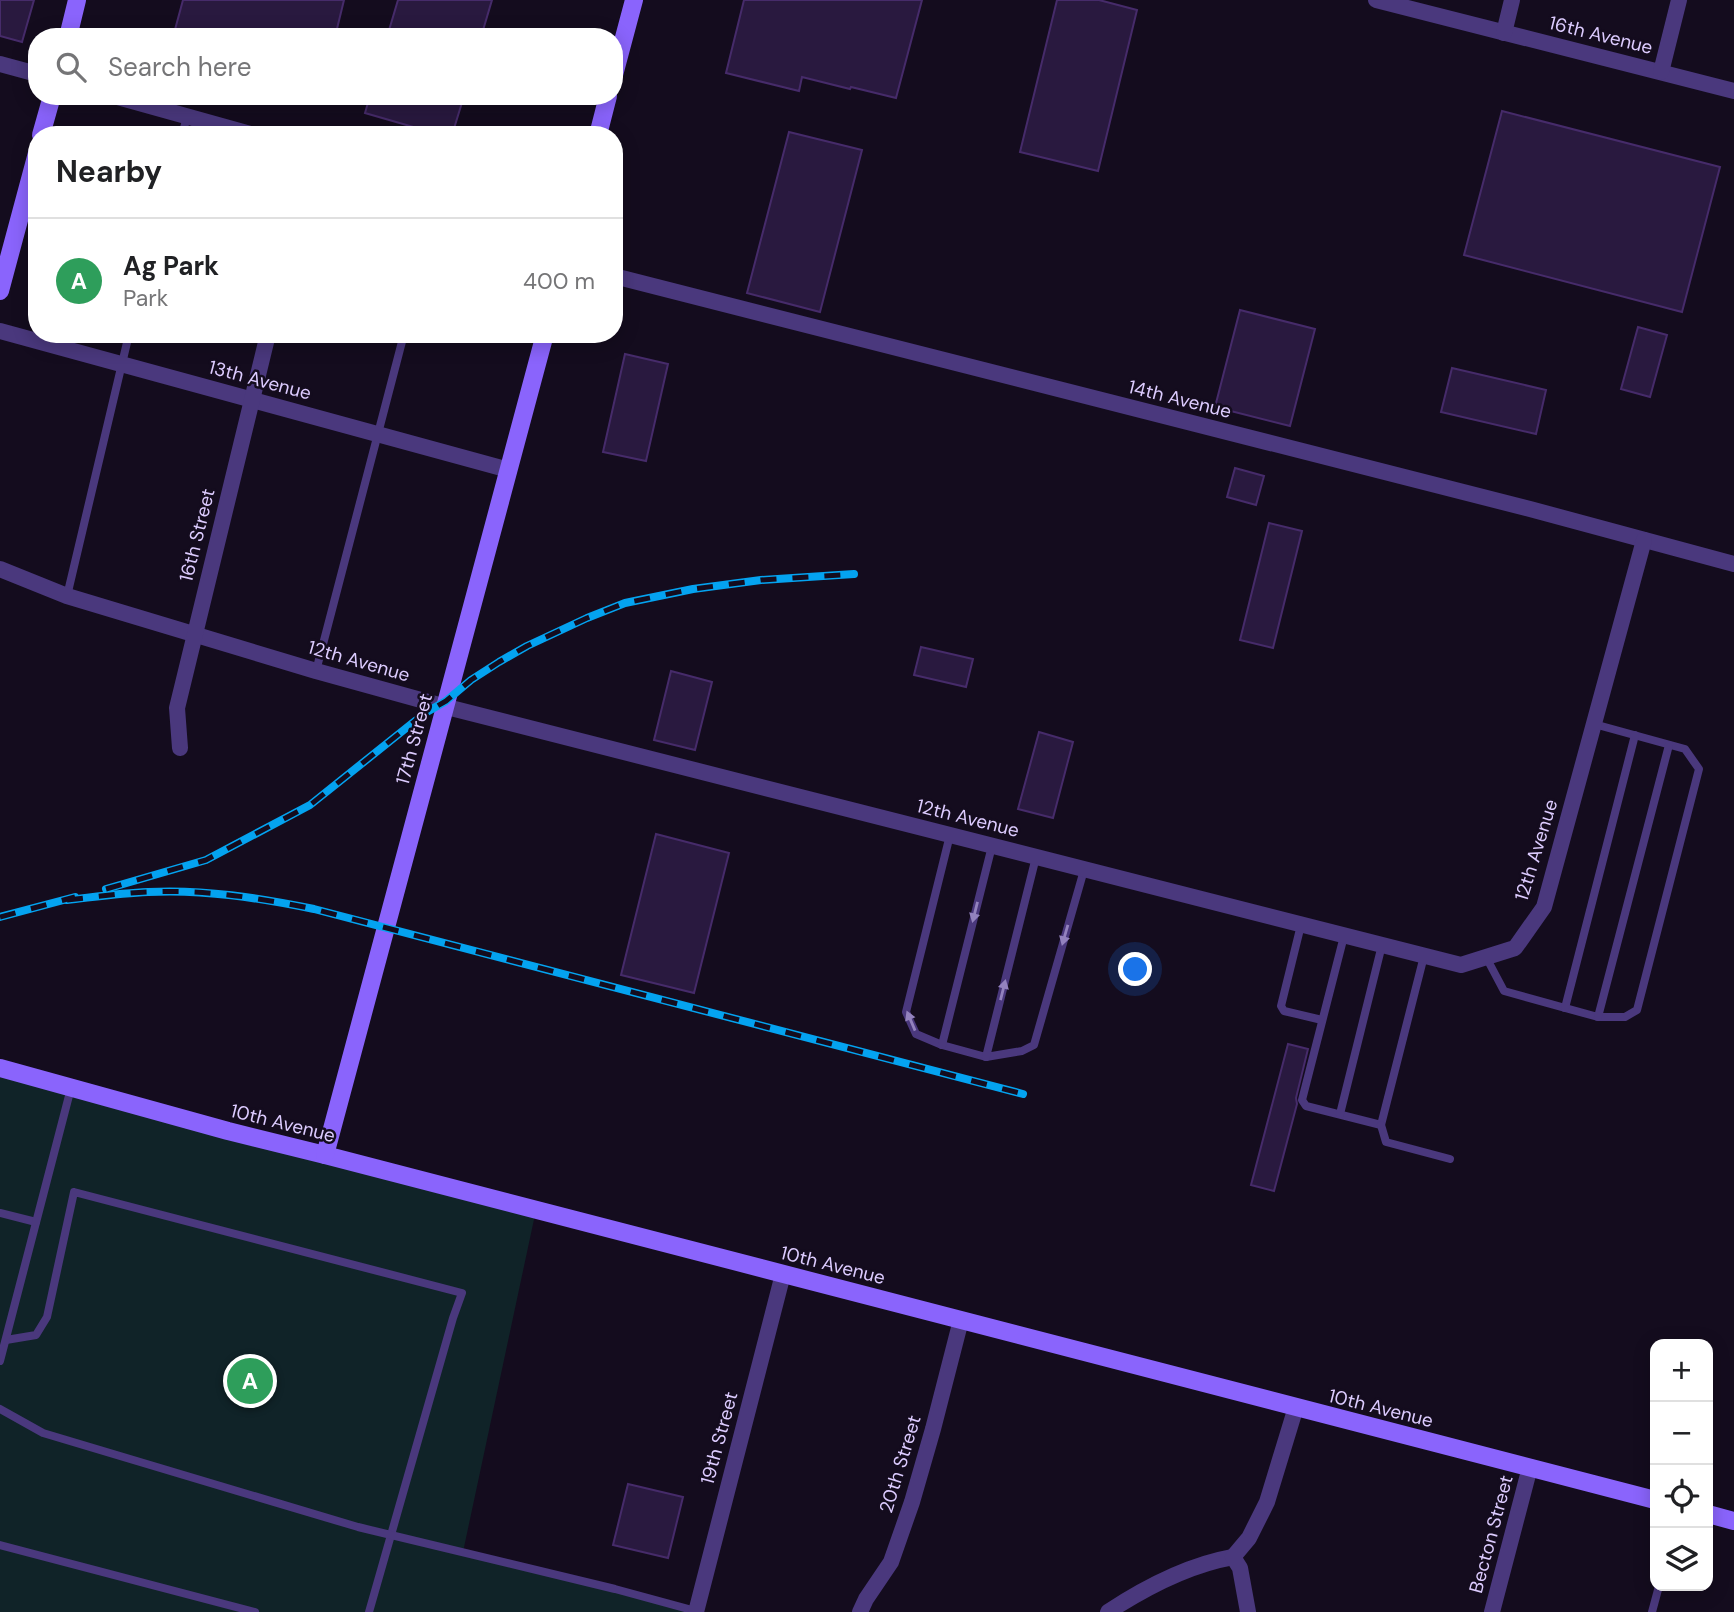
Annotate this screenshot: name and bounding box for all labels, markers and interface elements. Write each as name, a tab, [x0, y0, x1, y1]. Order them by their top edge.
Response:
street label: 16th Avenue	[1547, 10, 1655, 60]
search box	[28, 28, 623, 105]
icon: search	[52, 48, 90, 86]
text: Search here	[108, 50, 251, 84]
text: Nearby	[56, 152, 162, 191]
text: Ag Park	[123, 249, 219, 283]
text: A	[71, 266, 87, 296]
text: 400 m	[523, 266, 595, 296]
text: Park	[123, 283, 168, 313]
street label: 13th Avenue	[206, 354, 314, 406]
street label: 14th Avenue	[1126, 374, 1234, 424]
street label: 16th Street	[173, 486, 221, 584]
street label: 12th Avenue	[305, 635, 413, 687]
street label: 17th Street	[390, 691, 438, 787]
street label: 12th Avenue	[914, 793, 1022, 843]
street label: 12th Avenue	[1509, 796, 1563, 904]
one-way arrow	[969, 902, 980, 924]
one-way arrow	[1060, 925, 1070, 946]
your location	[1118, 952, 1152, 986]
one-way arrow	[998, 979, 1009, 1001]
one-way arrow	[905, 1010, 916, 1031]
street label: 10th Avenue	[228, 1098, 338, 1148]
street label: 10th Avenue	[778, 1240, 888, 1290]
map controls	[1650, 1339, 1713, 1591]
button: +	[1650, 1339, 1713, 1402]
pin: A	[227, 1355, 273, 1407]
street label: 10th Avenue	[1326, 1383, 1436, 1433]
street label: 19th Street	[695, 1389, 743, 1487]
button: −	[1650, 1402, 1713, 1465]
street label: 20th Street	[873, 1412, 927, 1516]
button: locate	[1650, 1465, 1713, 1528]
street label: Becton Street	[1463, 1472, 1519, 1596]
button: layers	[1650, 1528, 1713, 1591]

